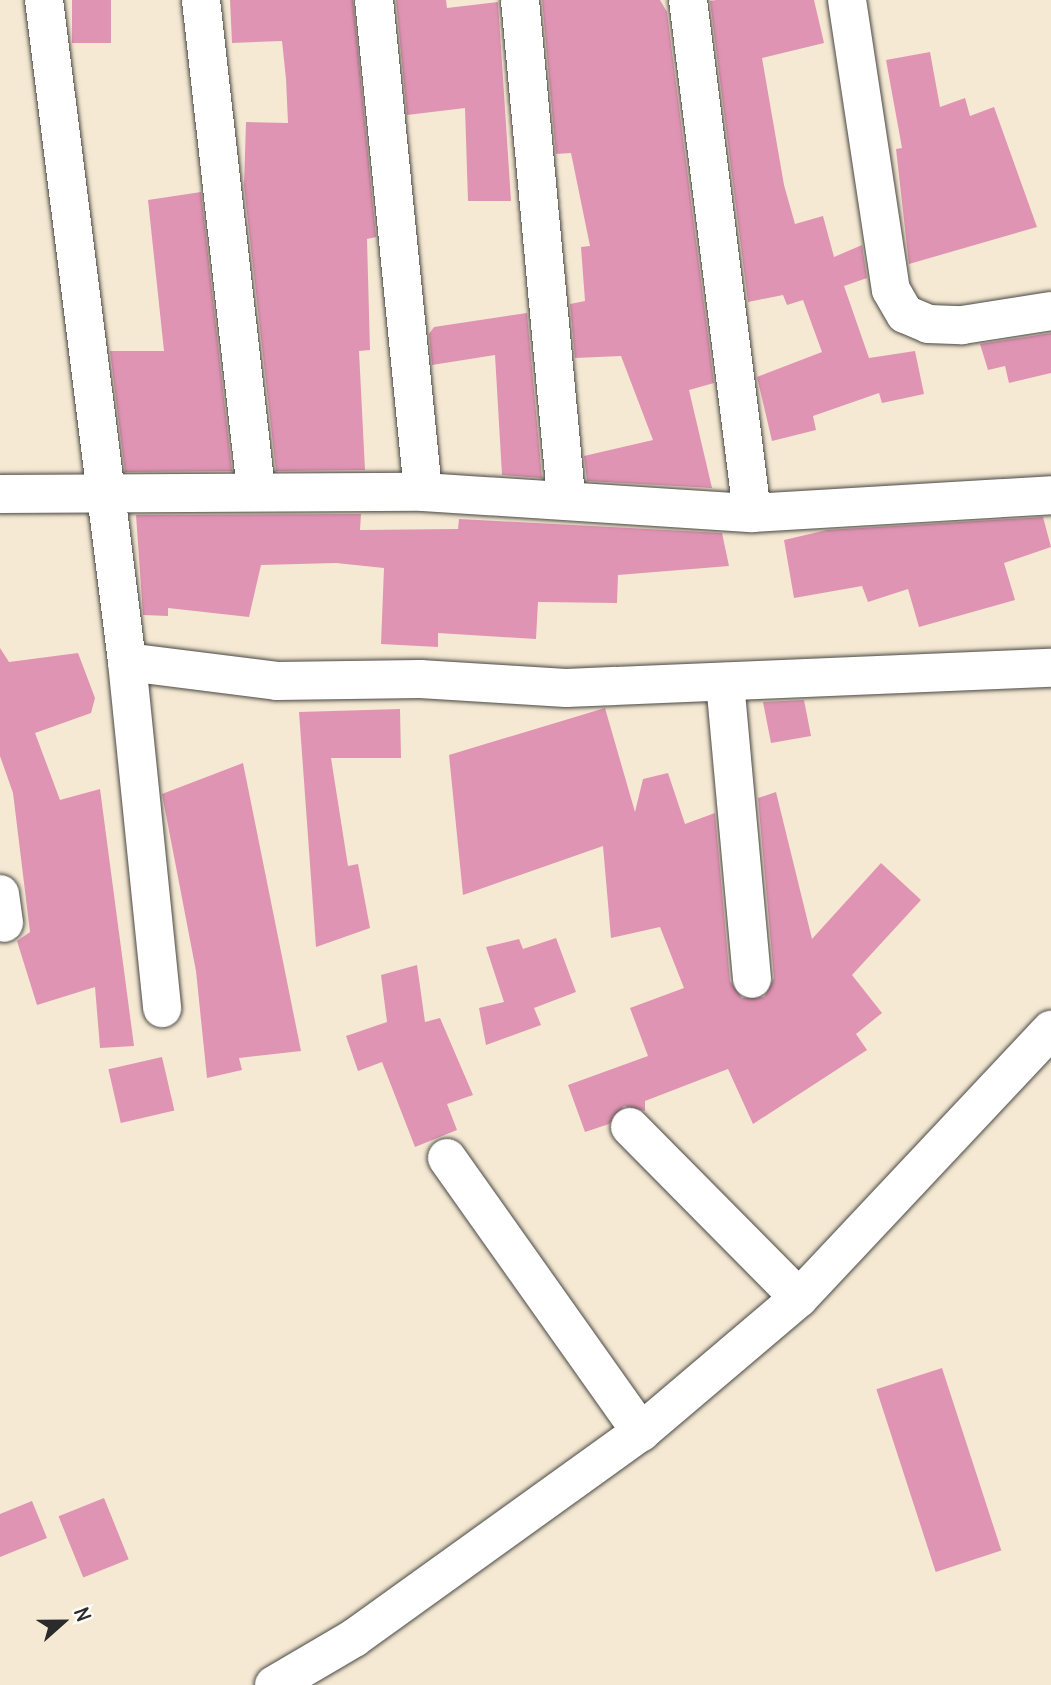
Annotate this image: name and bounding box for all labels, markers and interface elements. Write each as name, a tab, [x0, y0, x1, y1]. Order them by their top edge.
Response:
north arrow	[28, 1587, 98, 1657]
text: N	[69, 1604, 96, 1625]

